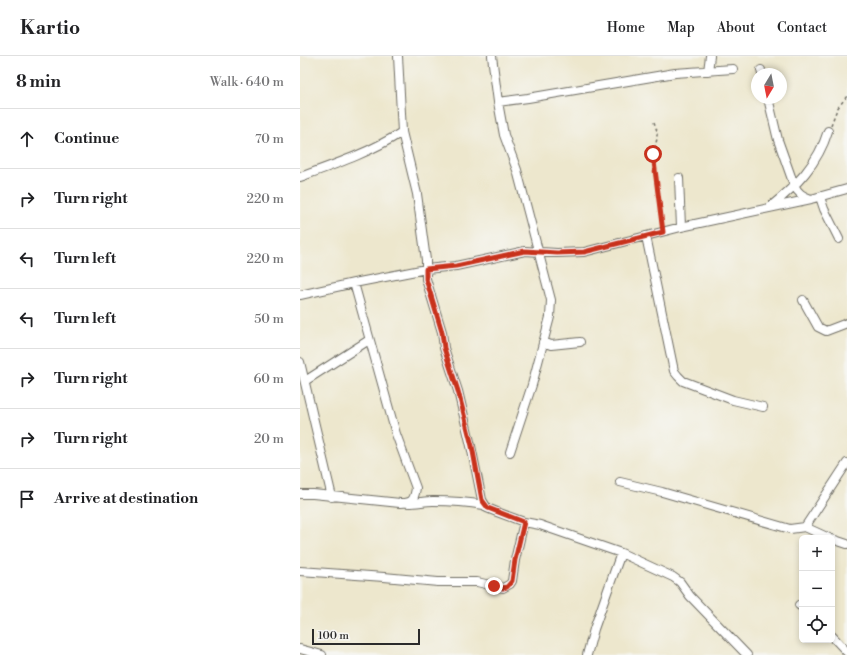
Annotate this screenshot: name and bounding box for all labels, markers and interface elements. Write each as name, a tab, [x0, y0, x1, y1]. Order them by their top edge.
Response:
text: Kartio	[20, 16, 80, 40]
text: Home	[607, 19, 645, 37]
text: Map	[667, 19, 695, 37]
text: About	[717, 19, 755, 37]
text: Contact	[777, 19, 827, 37]
north arrow	[751, 68, 787, 104]
text: 8 min	[16, 71, 61, 93]
text: Walk · 640 m	[210, 74, 284, 90]
icon: ahead	[16, 128, 38, 150]
text: Continue	[54, 129, 119, 148]
text: 70 m	[255, 131, 284, 147]
route start	[644, 145, 662, 163]
icon: right	[16, 188, 38, 210]
text: Turn right	[54, 189, 128, 208]
text: 220 m	[246, 191, 284, 207]
icon: left	[16, 248, 38, 270]
text: Turn left	[54, 249, 116, 268]
text: 220 m	[246, 251, 284, 267]
icon: left	[16, 308, 38, 330]
text: Turn left	[54, 309, 116, 328]
text: 50 m	[254, 311, 284, 327]
icon: right	[16, 368, 38, 390]
text: Turn right	[54, 369, 128, 388]
text: 60 m	[253, 371, 284, 387]
icon: right	[16, 428, 38, 450]
text: Turn right	[54, 429, 128, 448]
text: 20 m	[254, 431, 284, 447]
icon: arrive	[16, 488, 38, 510]
text: Arrive at destination	[54, 489, 198, 508]
map controls	[799, 535, 835, 643]
button: +	[799, 535, 835, 571]
button: −	[799, 571, 835, 607]
route end	[485, 577, 503, 595]
button: locate	[799, 607, 835, 643]
scale bar	[312, 627, 420, 646]
text: 100 m	[318, 629, 349, 643]

